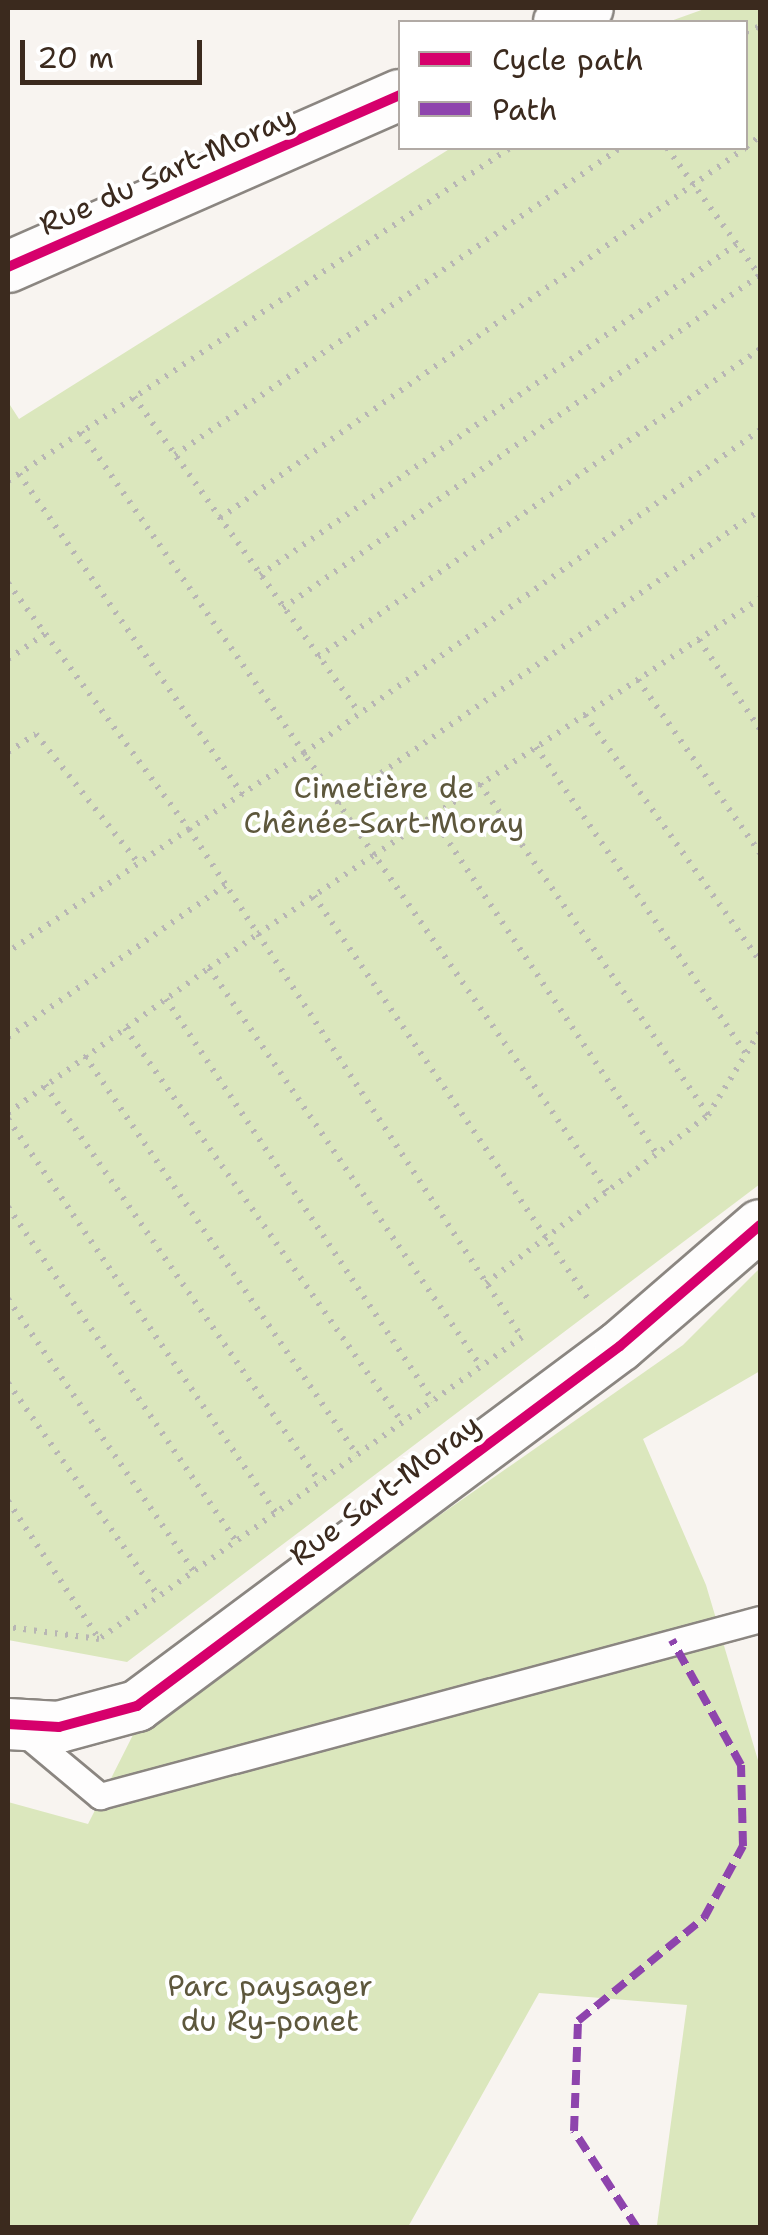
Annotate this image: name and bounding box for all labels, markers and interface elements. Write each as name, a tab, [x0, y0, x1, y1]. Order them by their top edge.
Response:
scale bar	[25, 20, 208, 82]
legend	[398, 20, 748, 150]
text: 20 m	[37, 37, 114, 78]
text: Cycle path	[492, 39, 644, 80]
text: Path	[492, 89, 558, 130]
street label: Rue du Sart-Moray	[34, 99, 300, 243]
park label: Cimetière de Chênée-Sart-Moray	[244, 770, 524, 840]
street label: Rue Sart-Moray	[283, 1407, 487, 1573]
park label: Parc paysager du Ry-ponet	[167, 1968, 373, 2038]

